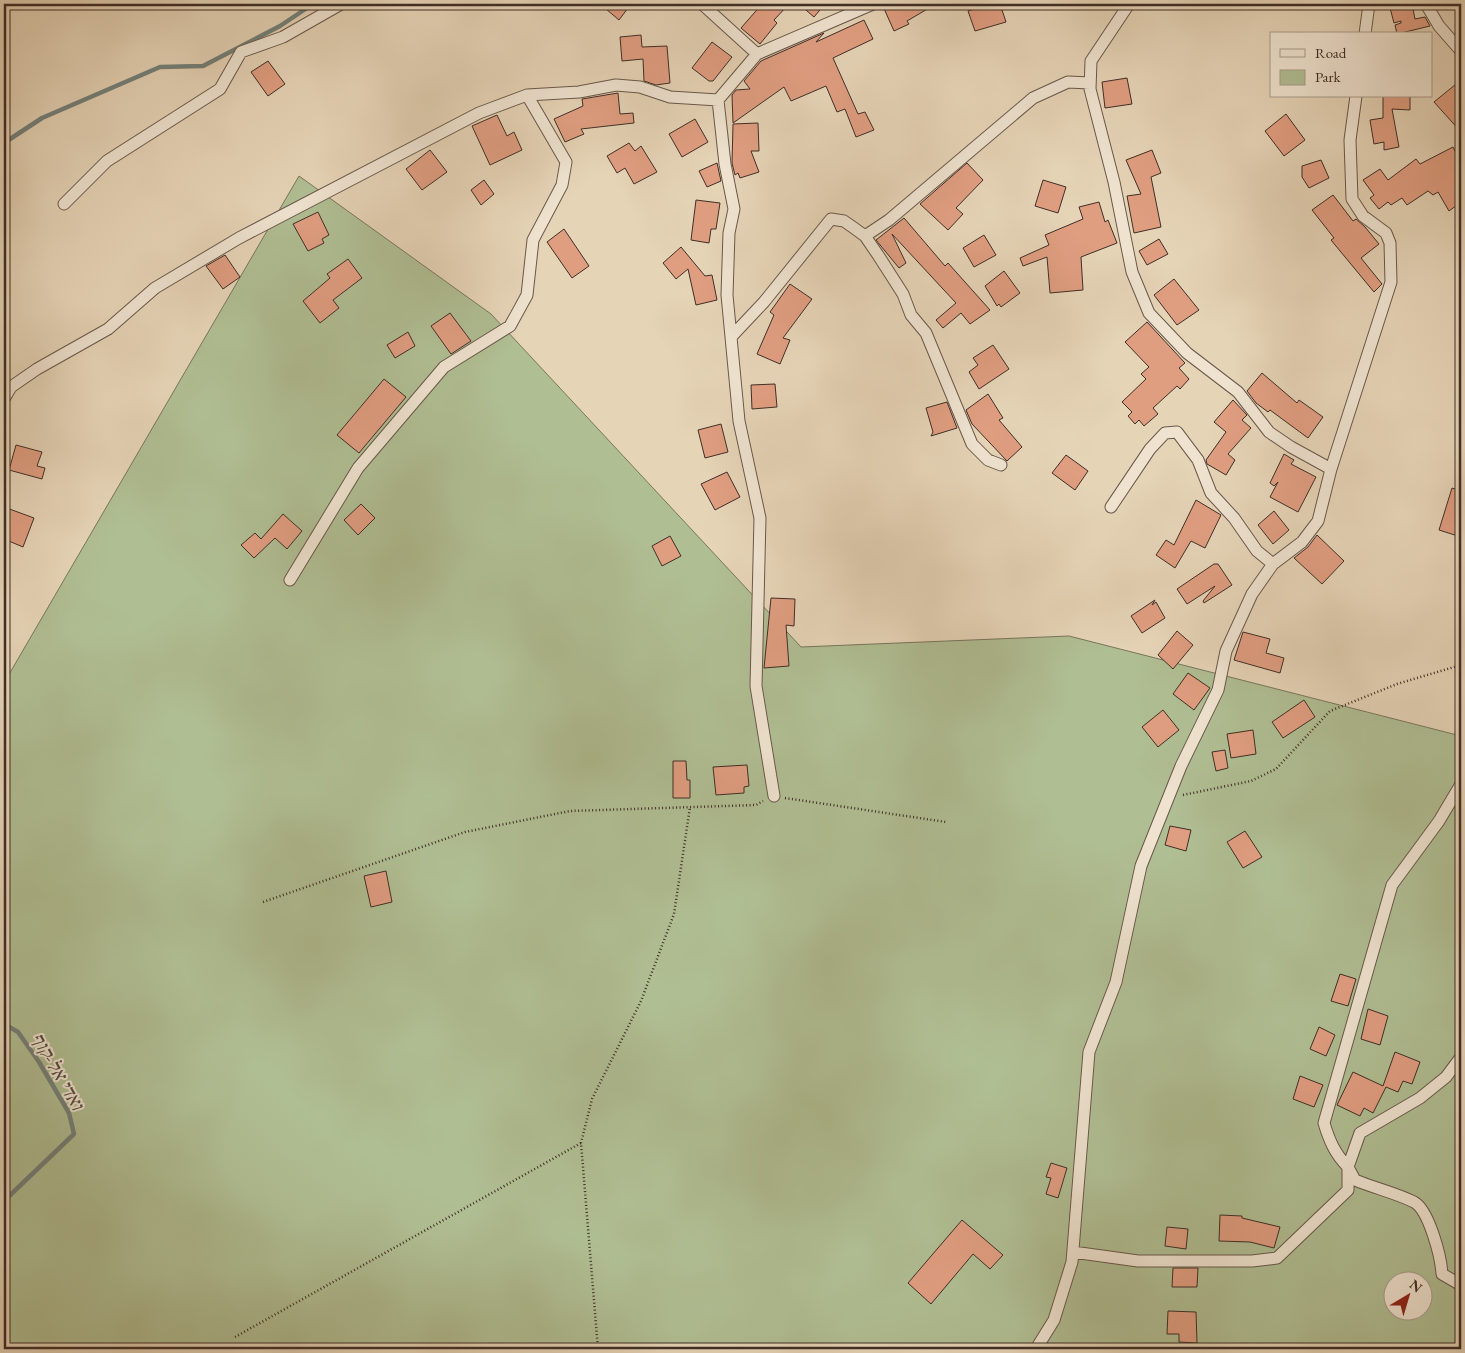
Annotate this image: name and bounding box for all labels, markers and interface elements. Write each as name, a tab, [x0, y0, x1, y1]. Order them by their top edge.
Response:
legend	[1270, 32, 1432, 98]
text: Road	[1315, 43, 1347, 62]
text: Park	[1315, 67, 1342, 86]
water label: ואדי אל-קוף	[25, 1027, 91, 1116]
north arrow	[1382, 1270, 1432, 1320]
text: N	[1406, 1275, 1427, 1297]

